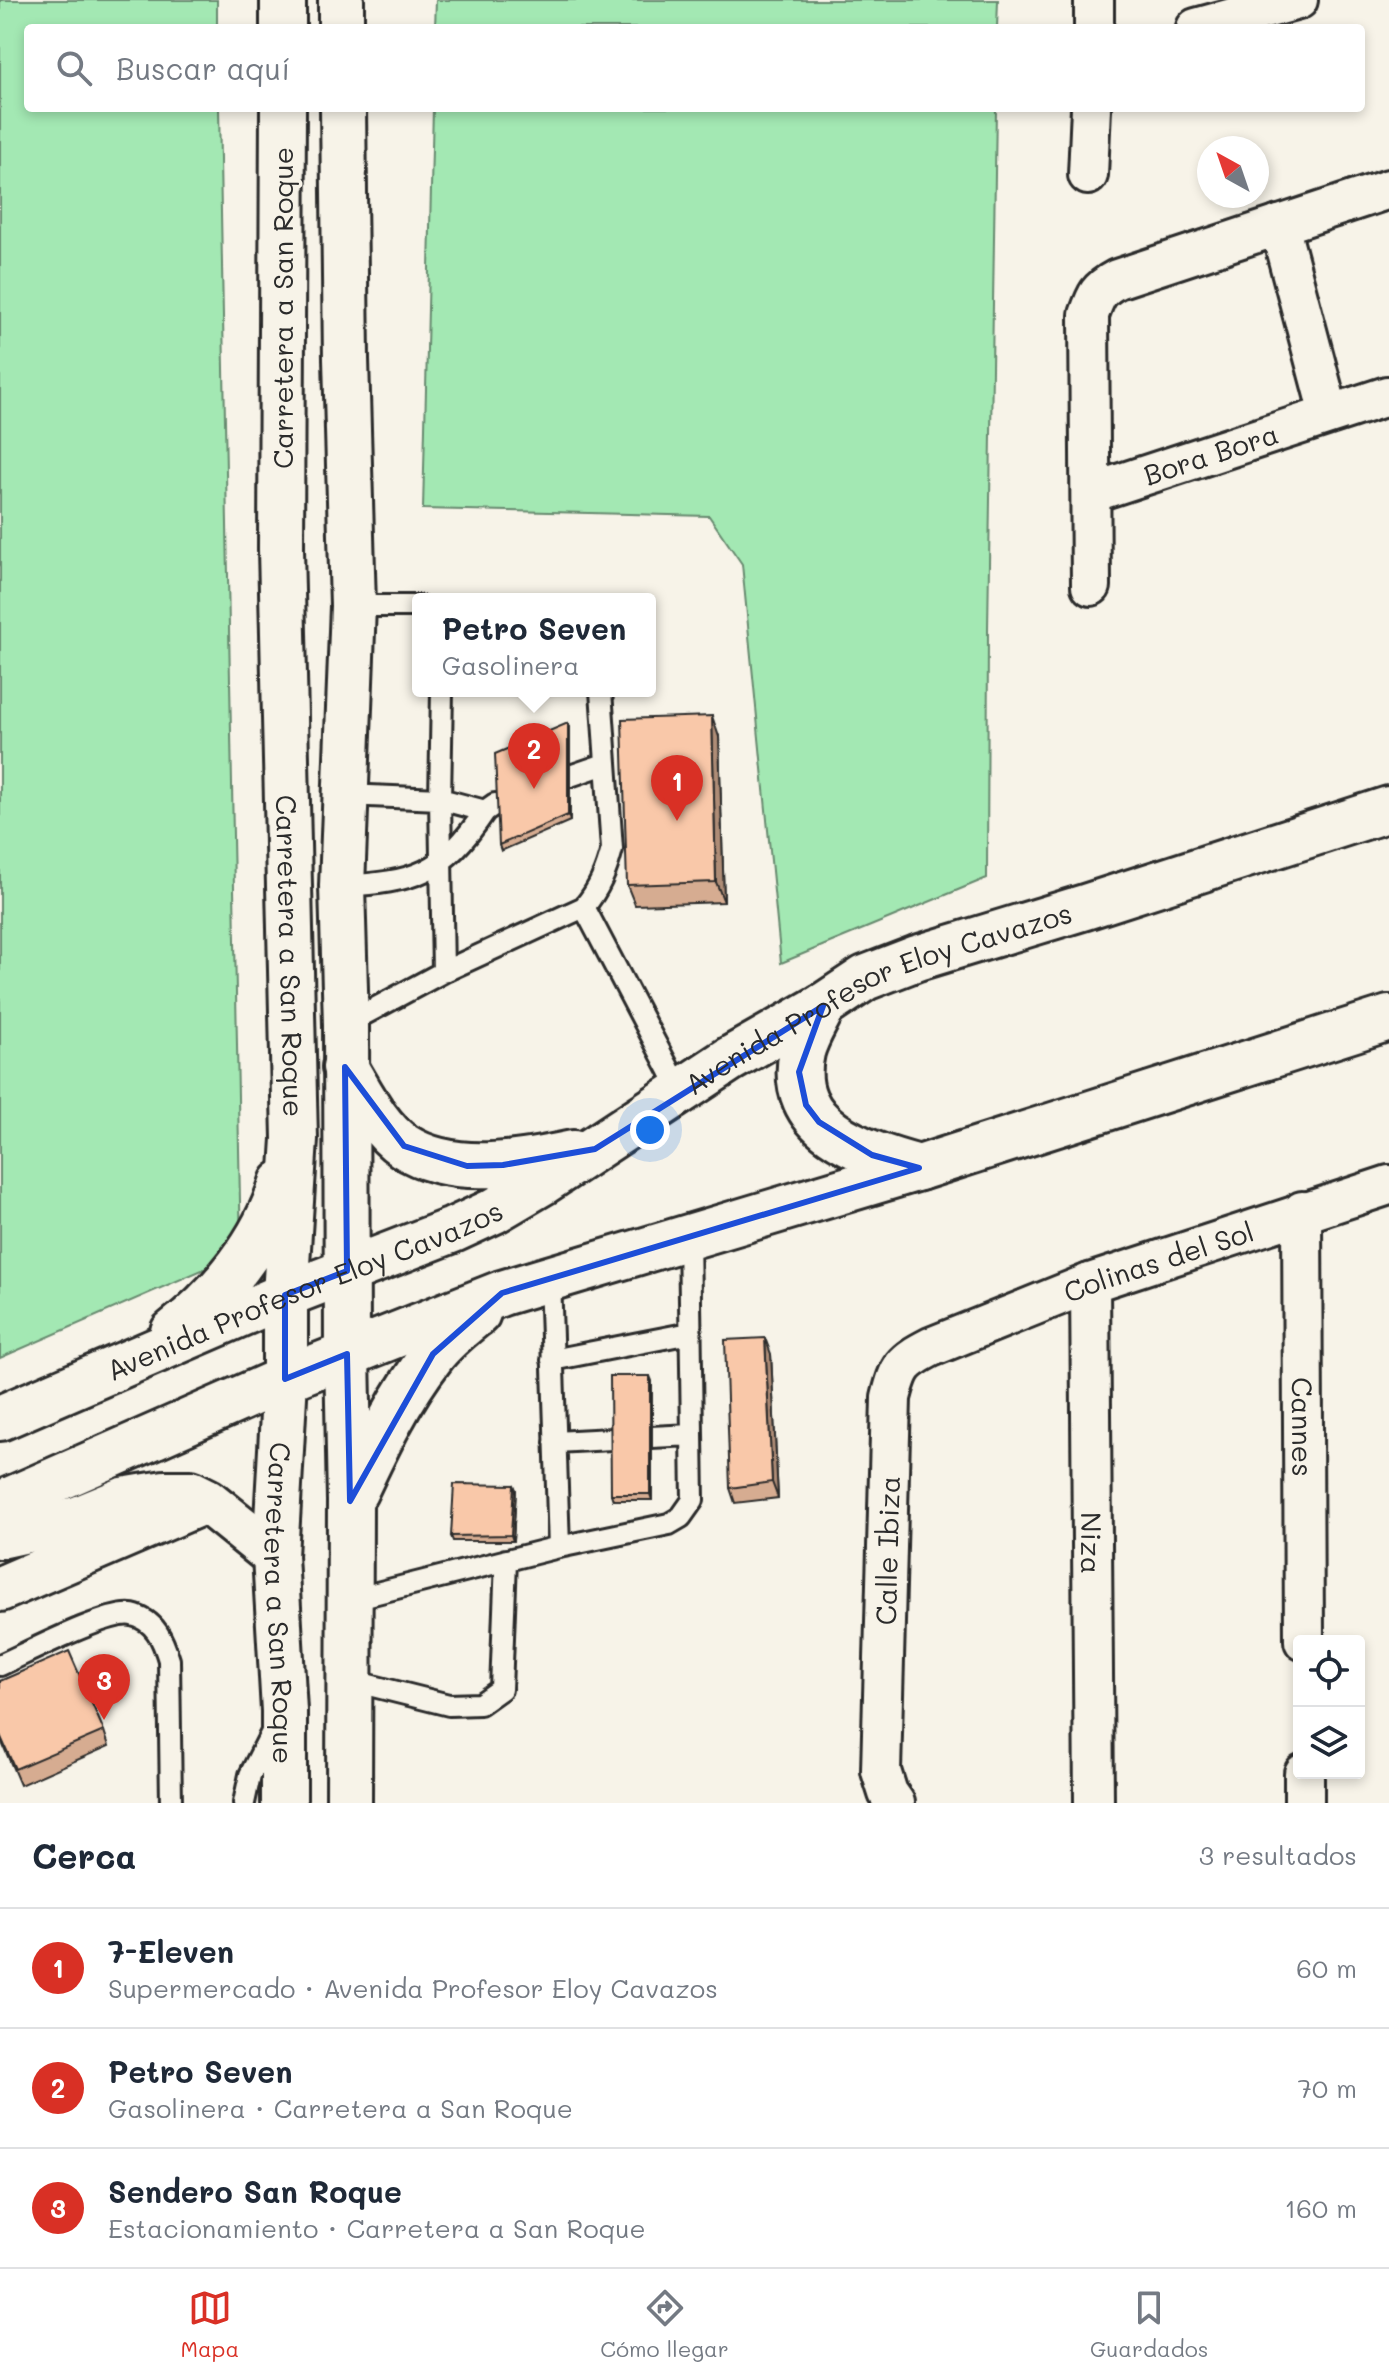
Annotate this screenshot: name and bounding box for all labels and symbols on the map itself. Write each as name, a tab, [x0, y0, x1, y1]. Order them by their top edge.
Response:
north arrow	[1197, 136, 1269, 208]
street label: Carretera a San Roque	[264, 147, 300, 469]
street label: Bora Bora	[1139, 415, 1283, 493]
pin: 2	[508, 723, 560, 789]
pin: 1	[651, 755, 703, 821]
street label: Carretera a San Roque	[269, 794, 312, 1117]
street label: Avenida Profesor Eloy Cavazos	[677, 894, 1076, 1102]
your location	[630, 1110, 670, 1150]
street label: Avenida Profesor Eloy Cavazos	[101, 1192, 509, 1388]
street label: Colinas del Sol	[1058, 1213, 1258, 1310]
street label: Cannes	[1285, 1377, 1321, 1477]
street label: Carretera a San Roque	[257, 1441, 302, 1764]
street label: Calle Ibiza	[867, 1475, 907, 1626]
street label: Niza	[1074, 1512, 1110, 1574]
pin: 3	[78, 1654, 130, 1720]

